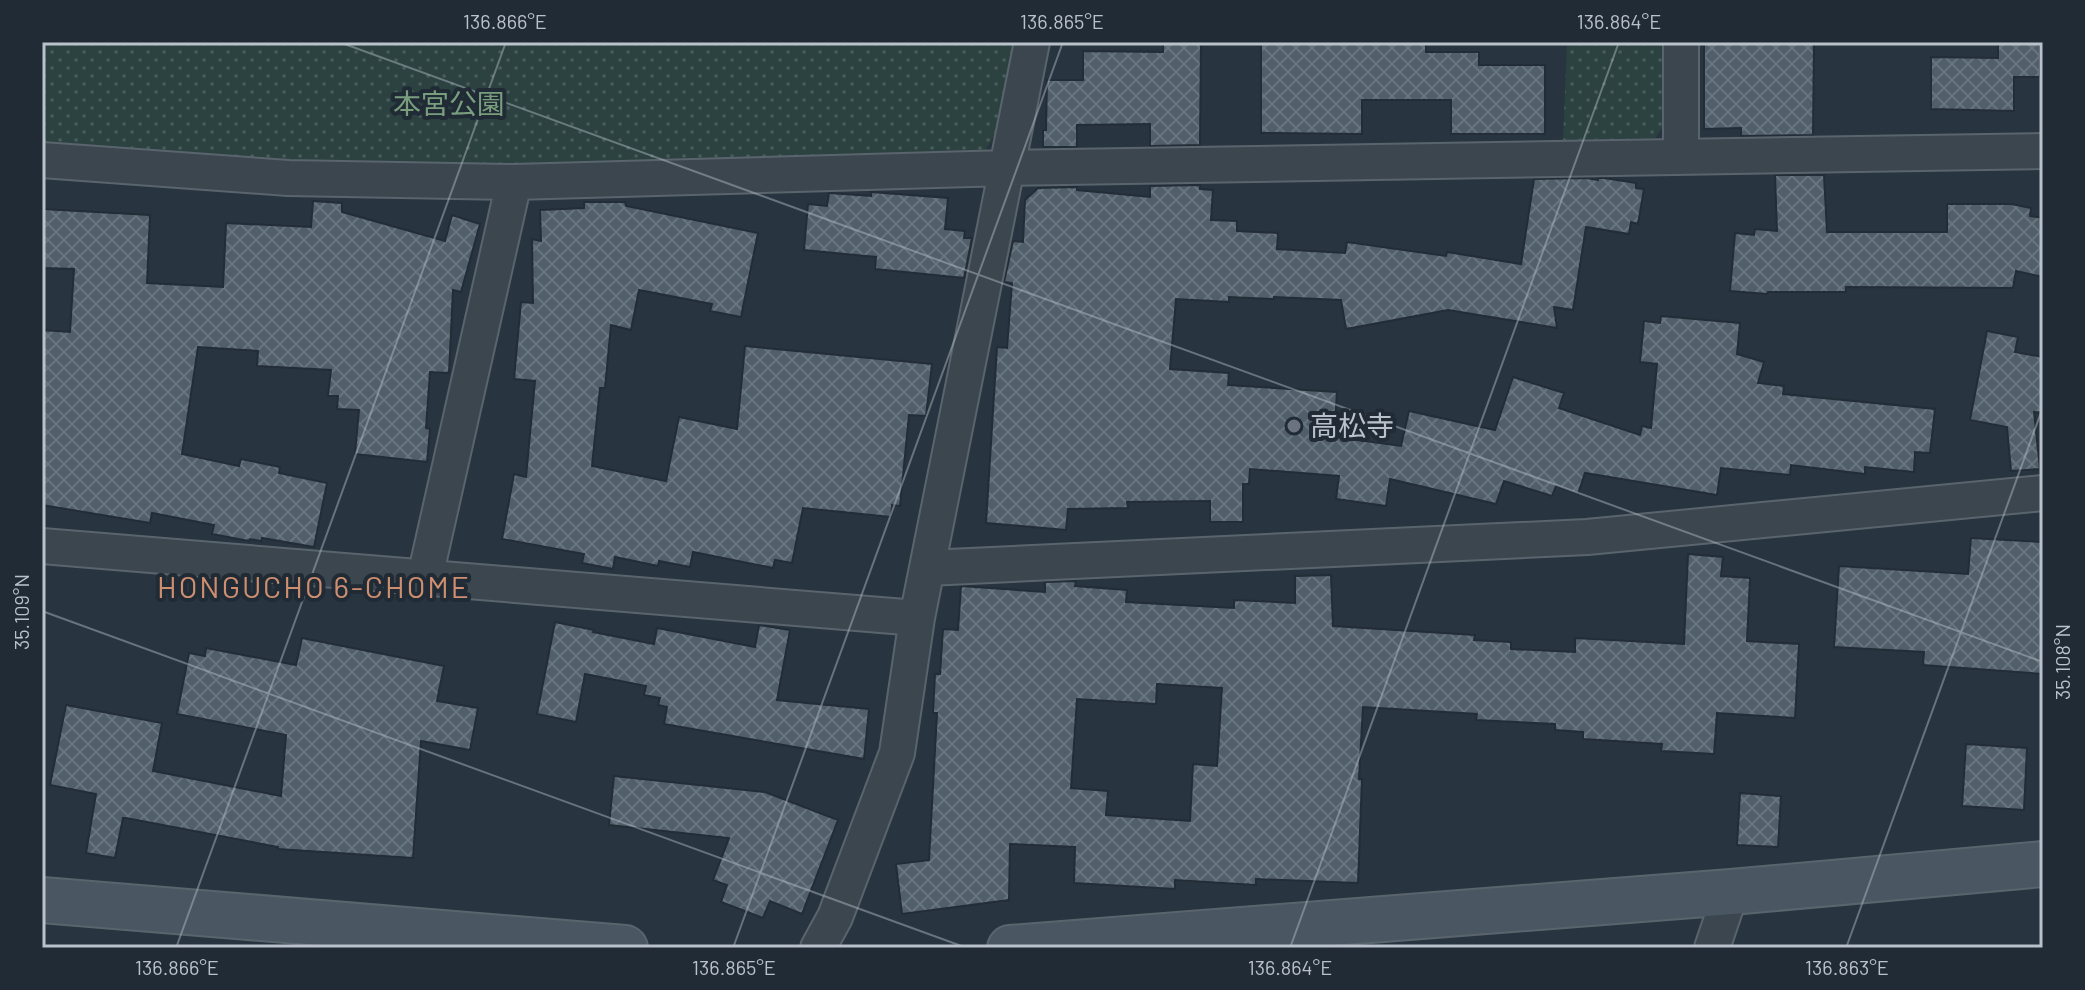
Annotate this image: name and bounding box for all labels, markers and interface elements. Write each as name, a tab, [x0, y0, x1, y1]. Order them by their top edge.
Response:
text: 136.866°E	[463, 9, 547, 33]
text: 136.865°E	[1020, 9, 1104, 33]
text: 136.864°E	[1577, 9, 1661, 33]
park label: 本宮公園	[393, 86, 505, 120]
place label: 高松寺	[1310, 408, 1394, 442]
marker: 高松寺	[1285, 417, 1303, 435]
district label: HONGUCHO 6-CHOME	[157, 568, 471, 604]
text: 35.109°N	[9, 574, 33, 650]
text: 35.108°N	[2050, 624, 2074, 700]
text: 136.866°E	[135, 955, 219, 979]
text: 136.865°E	[692, 955, 776, 979]
text: 136.864°E	[1248, 955, 1332, 979]
text: 136.863°E	[1805, 955, 1889, 979]

